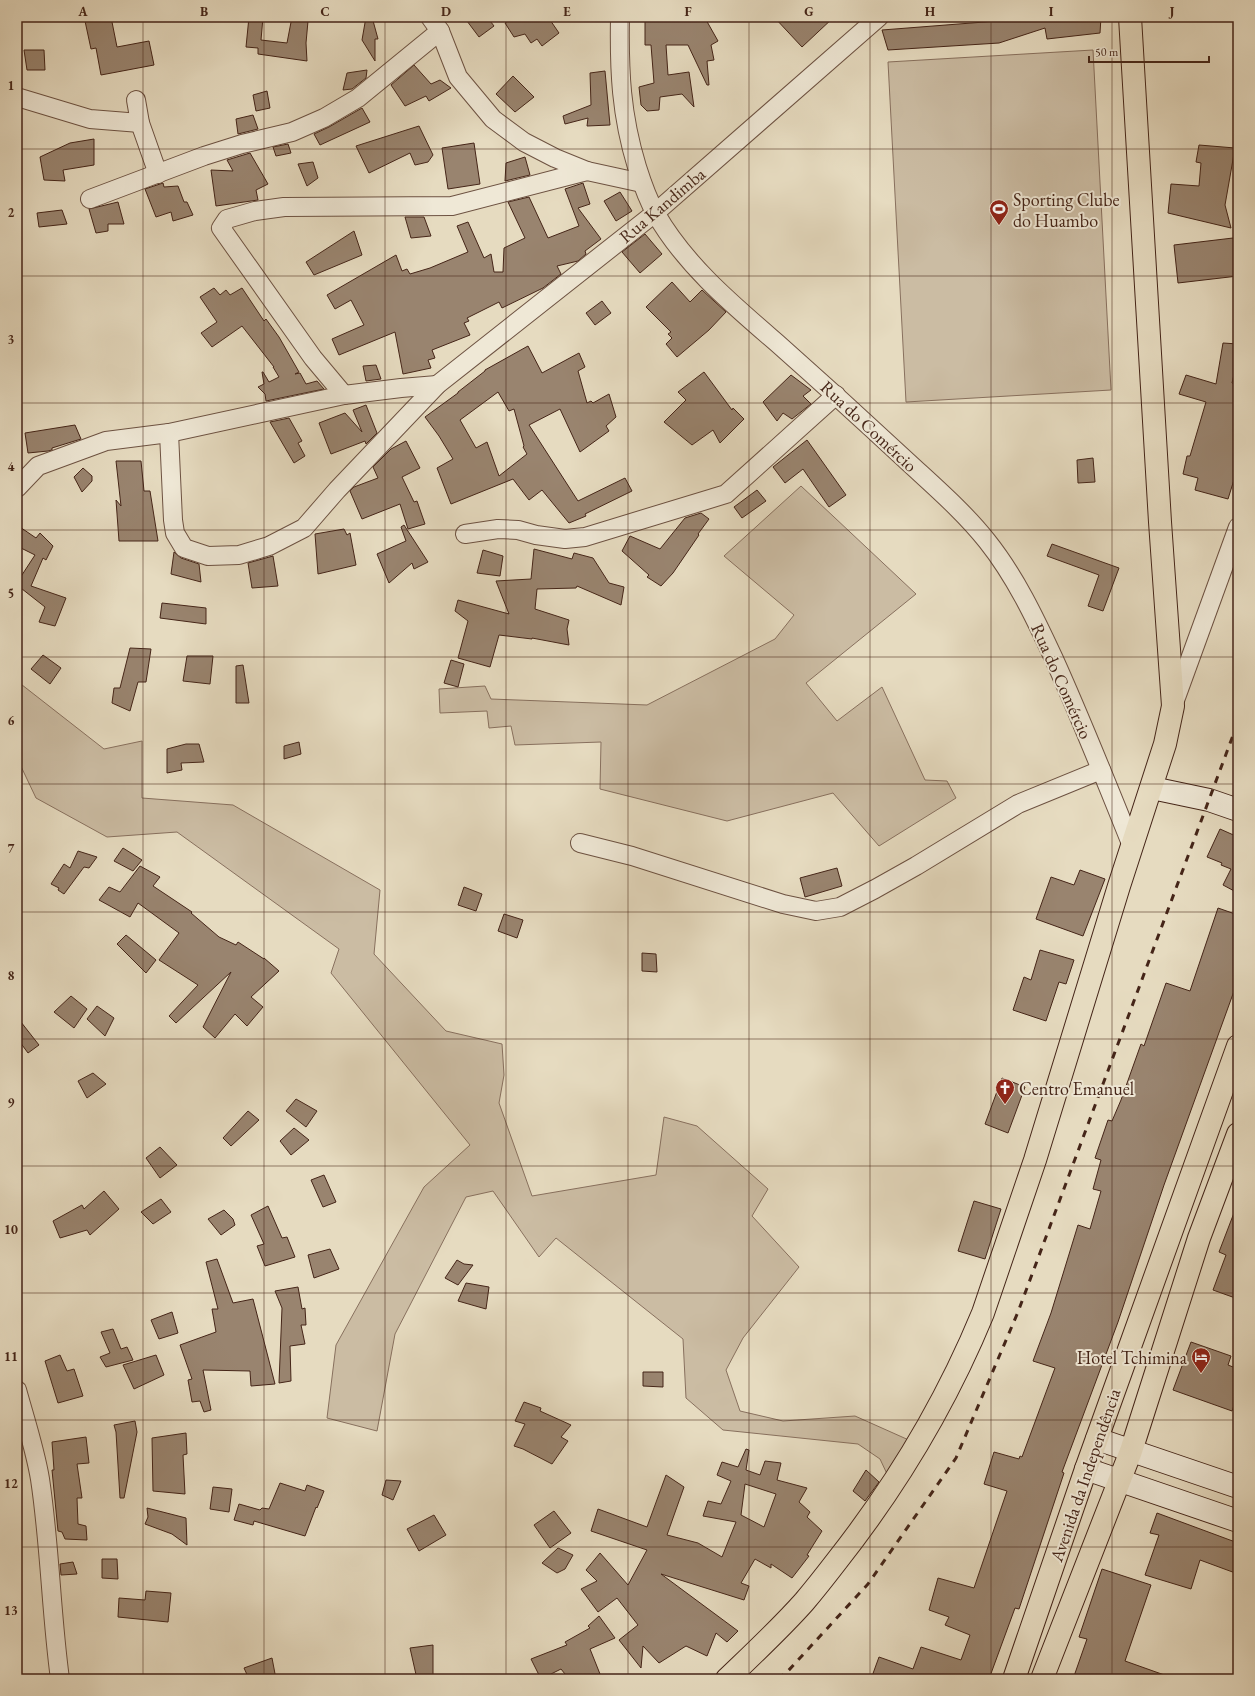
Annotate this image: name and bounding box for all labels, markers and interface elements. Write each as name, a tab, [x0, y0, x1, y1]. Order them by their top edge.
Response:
text: A	[77, 3, 88, 20]
text: B	[200, 3, 208, 20]
text: C	[320, 3, 330, 20]
text: D	[441, 3, 451, 20]
text: E	[563, 3, 571, 20]
text: F	[684, 3, 692, 20]
text: G	[804, 3, 814, 20]
text: H	[925, 3, 936, 20]
text: I	[1049, 3, 1054, 20]
text: J	[1168, 3, 1175, 20]
scale bar	[1089, 38, 1209, 64]
text: 50 m	[1095, 44, 1119, 60]
text: 1	[8, 77, 15, 94]
street label: Rua Kandimba	[614, 162, 710, 248]
place label: Sporting Clube do Huambo	[1013, 188, 1120, 232]
sports icon: Sporting Clube do Huambo	[988, 198, 1010, 226]
text: 2	[8, 204, 15, 221]
text: 3	[8, 331, 15, 348]
street label: Rua do Comércio	[816, 375, 922, 477]
text: 4	[8, 458, 15, 475]
text: 5	[8, 585, 14, 602]
street label: Rua do Comércio	[1026, 620, 1098, 742]
text: 6	[8, 712, 15, 729]
text: 7	[8, 840, 15, 857]
text: 8	[8, 967, 15, 984]
church icon: Centro Emanuel	[994, 1077, 1016, 1105]
place label: Centro Emanuel	[1019, 1077, 1134, 1100]
text: 9	[8, 1094, 15, 1111]
text: 10	[4, 1221, 18, 1238]
place label: Hotel Tchimina	[1077, 1346, 1188, 1369]
hotel icon: Hotel Tchimina	[1190, 1346, 1212, 1374]
text: 11	[4, 1348, 18, 1365]
street label: Avenida da Independência	[1044, 1385, 1126, 1566]
text: 12	[4, 1475, 18, 1492]
text: 13	[4, 1602, 18, 1619]

